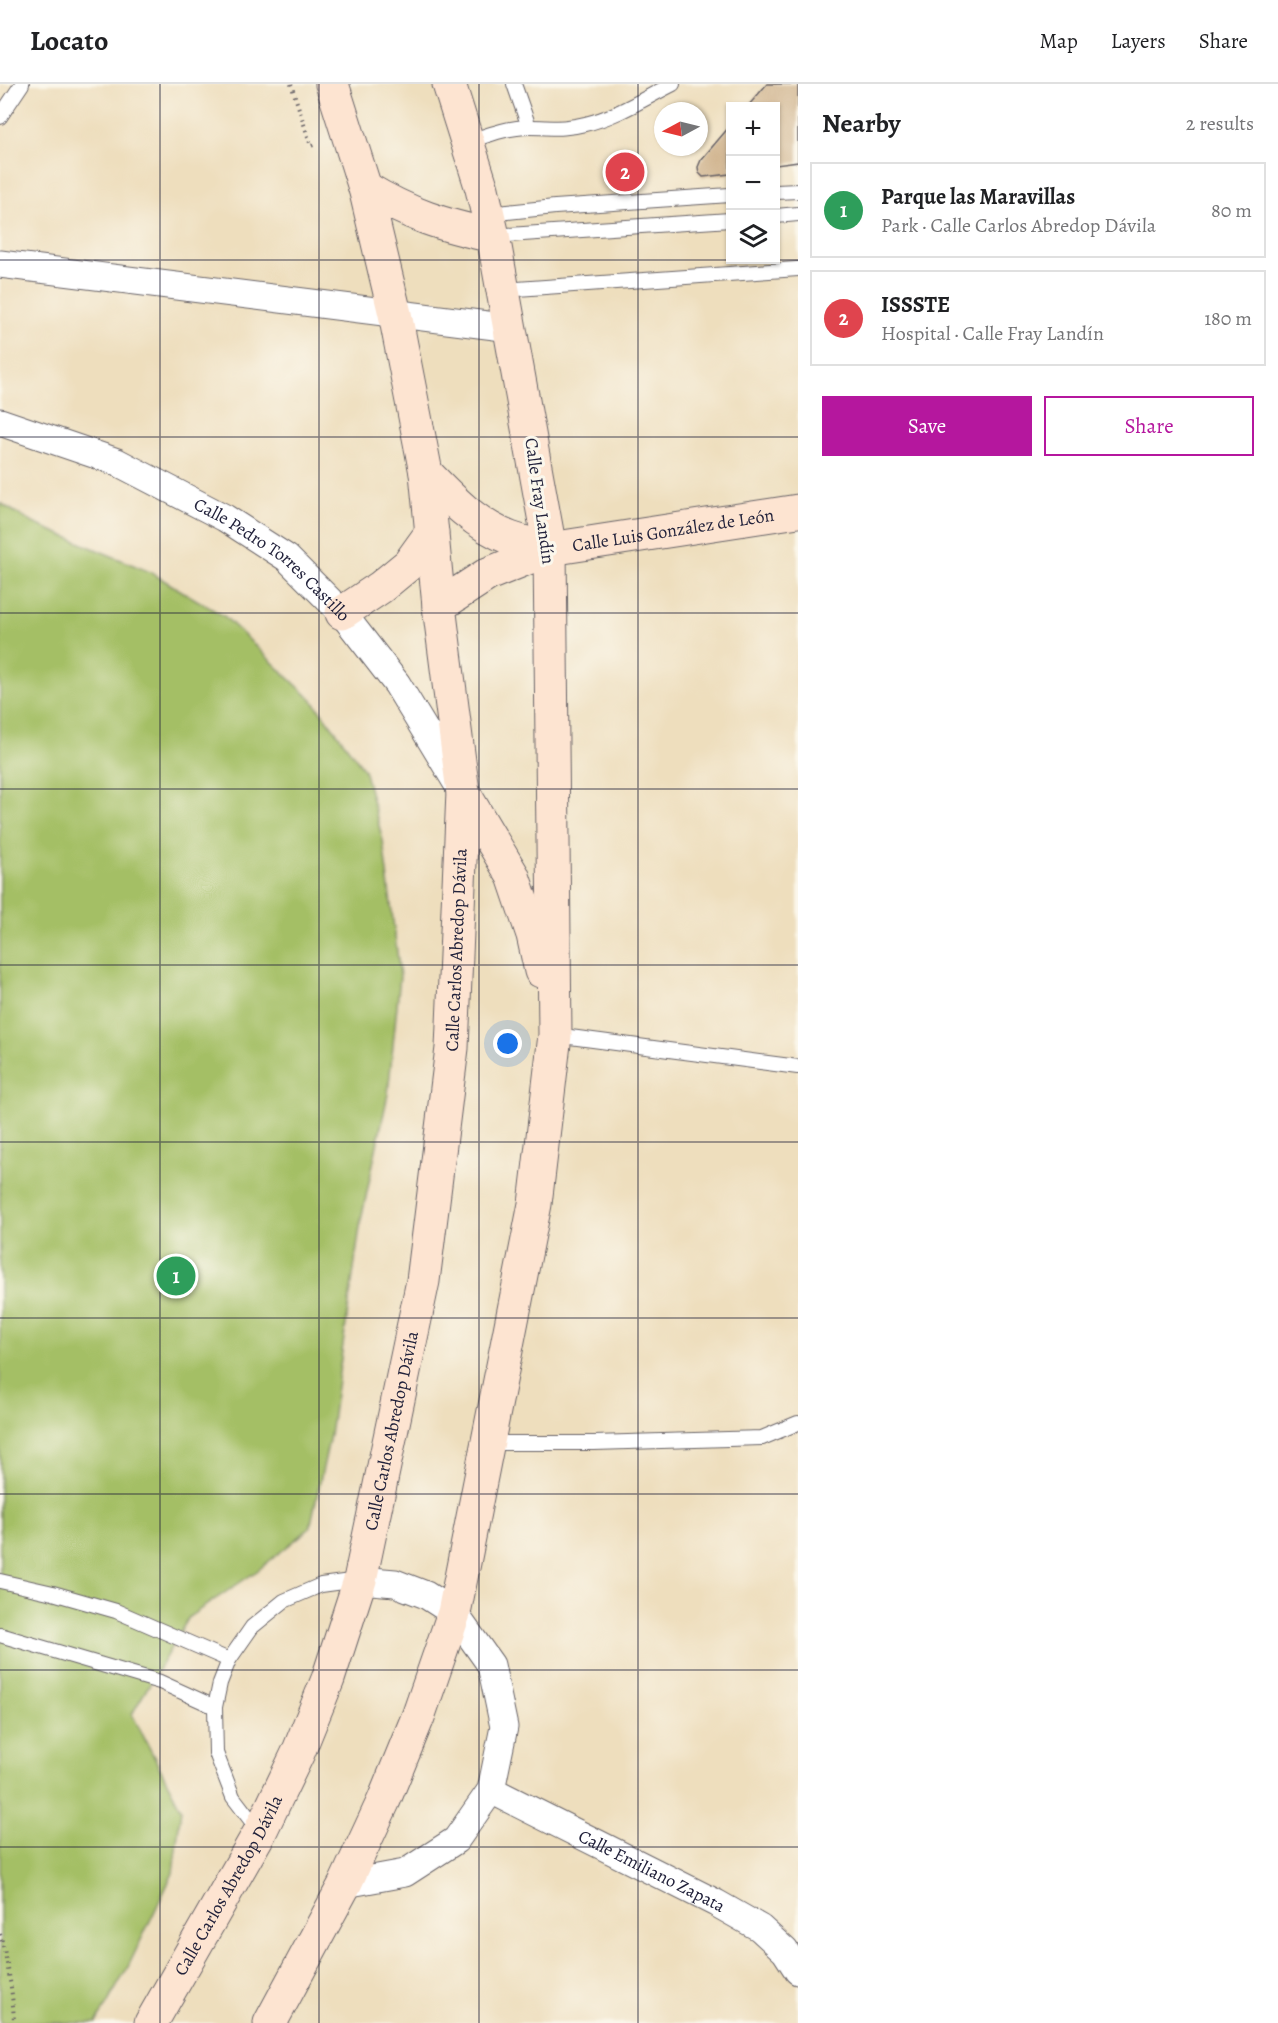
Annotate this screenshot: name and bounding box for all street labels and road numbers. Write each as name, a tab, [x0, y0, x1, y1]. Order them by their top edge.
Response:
street label: Calle Fray Landín	[519, 436, 561, 566]
street label: Calle Pedro Torres Castillo	[190, 492, 356, 626]
street label: Calle Luis González de León	[571, 503, 776, 557]
street label: Calle Carlos Abredop Dávila	[440, 847, 473, 1052]
street label: Calle Carlos Abredop Dávila	[359, 1328, 424, 1533]
street label: Calle Carlos Abredop Dávila	[168, 1790, 288, 1980]
street label: Calle Emiliano Zapata	[574, 1824, 730, 1918]

